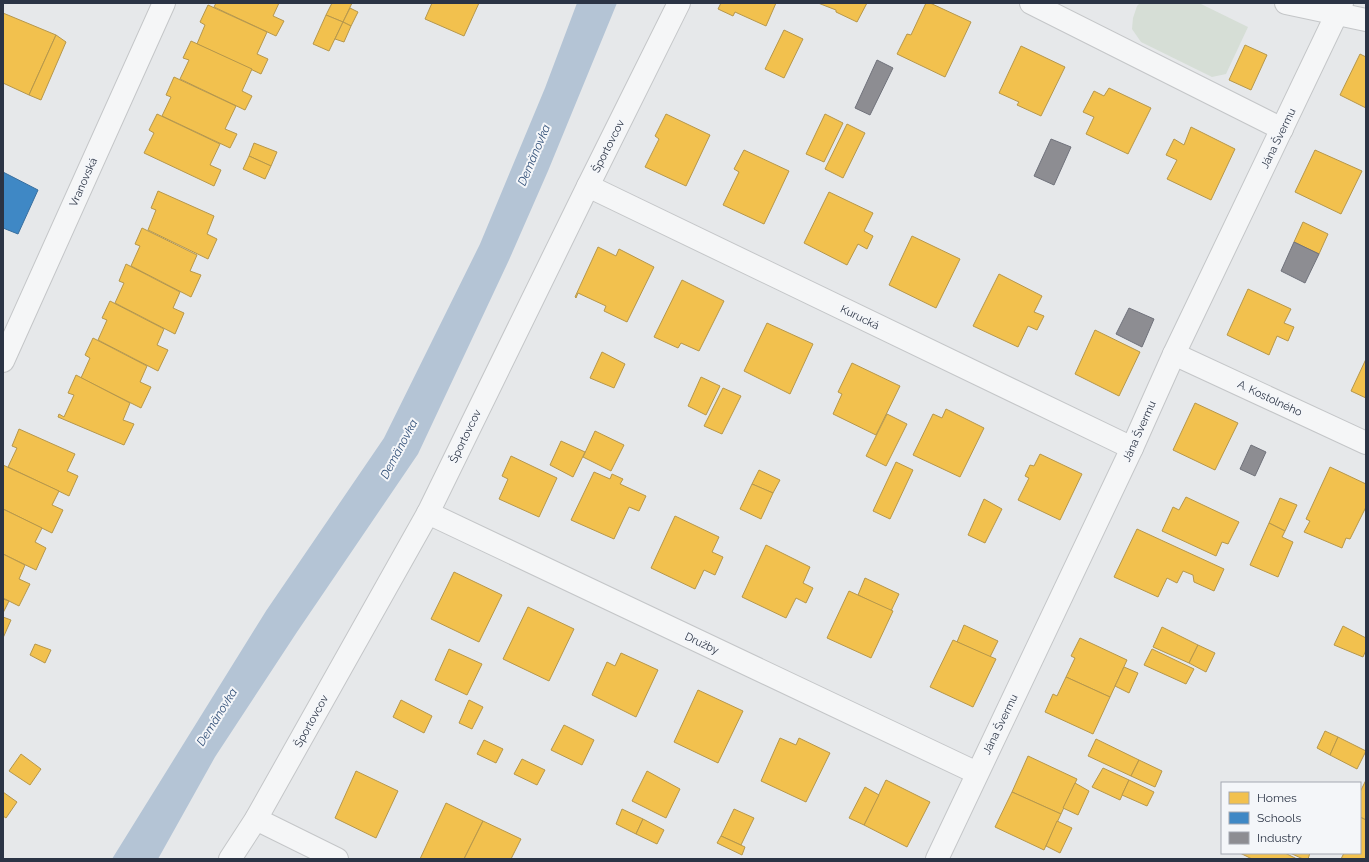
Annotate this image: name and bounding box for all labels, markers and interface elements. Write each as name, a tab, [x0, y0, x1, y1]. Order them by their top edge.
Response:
street label: Jána Švermu	[1257, 105, 1299, 171]
street label: Športovcov	[589, 117, 627, 175]
water label: Demänovka	[515, 122, 553, 188]
street label: Vranovská	[67, 156, 100, 209]
street label: Kurucká	[838, 302, 881, 332]
street label: A. Kostolného	[1235, 378, 1305, 419]
street label: Jána Švermu	[1119, 398, 1159, 464]
street label: Športovcov	[446, 407, 484, 465]
water label: Demänovka	[378, 417, 420, 481]
street label: Družby	[683, 630, 721, 657]
water label: Demänovka	[194, 686, 240, 748]
street label: Jána Švermu	[979, 691, 1021, 757]
street label: Športovcov	[291, 692, 331, 750]
legend	[1221, 782, 1361, 854]
text: Homes	[1257, 791, 1297, 805]
text: Schools	[1257, 811, 1301, 825]
text: Industry	[1257, 831, 1303, 845]

